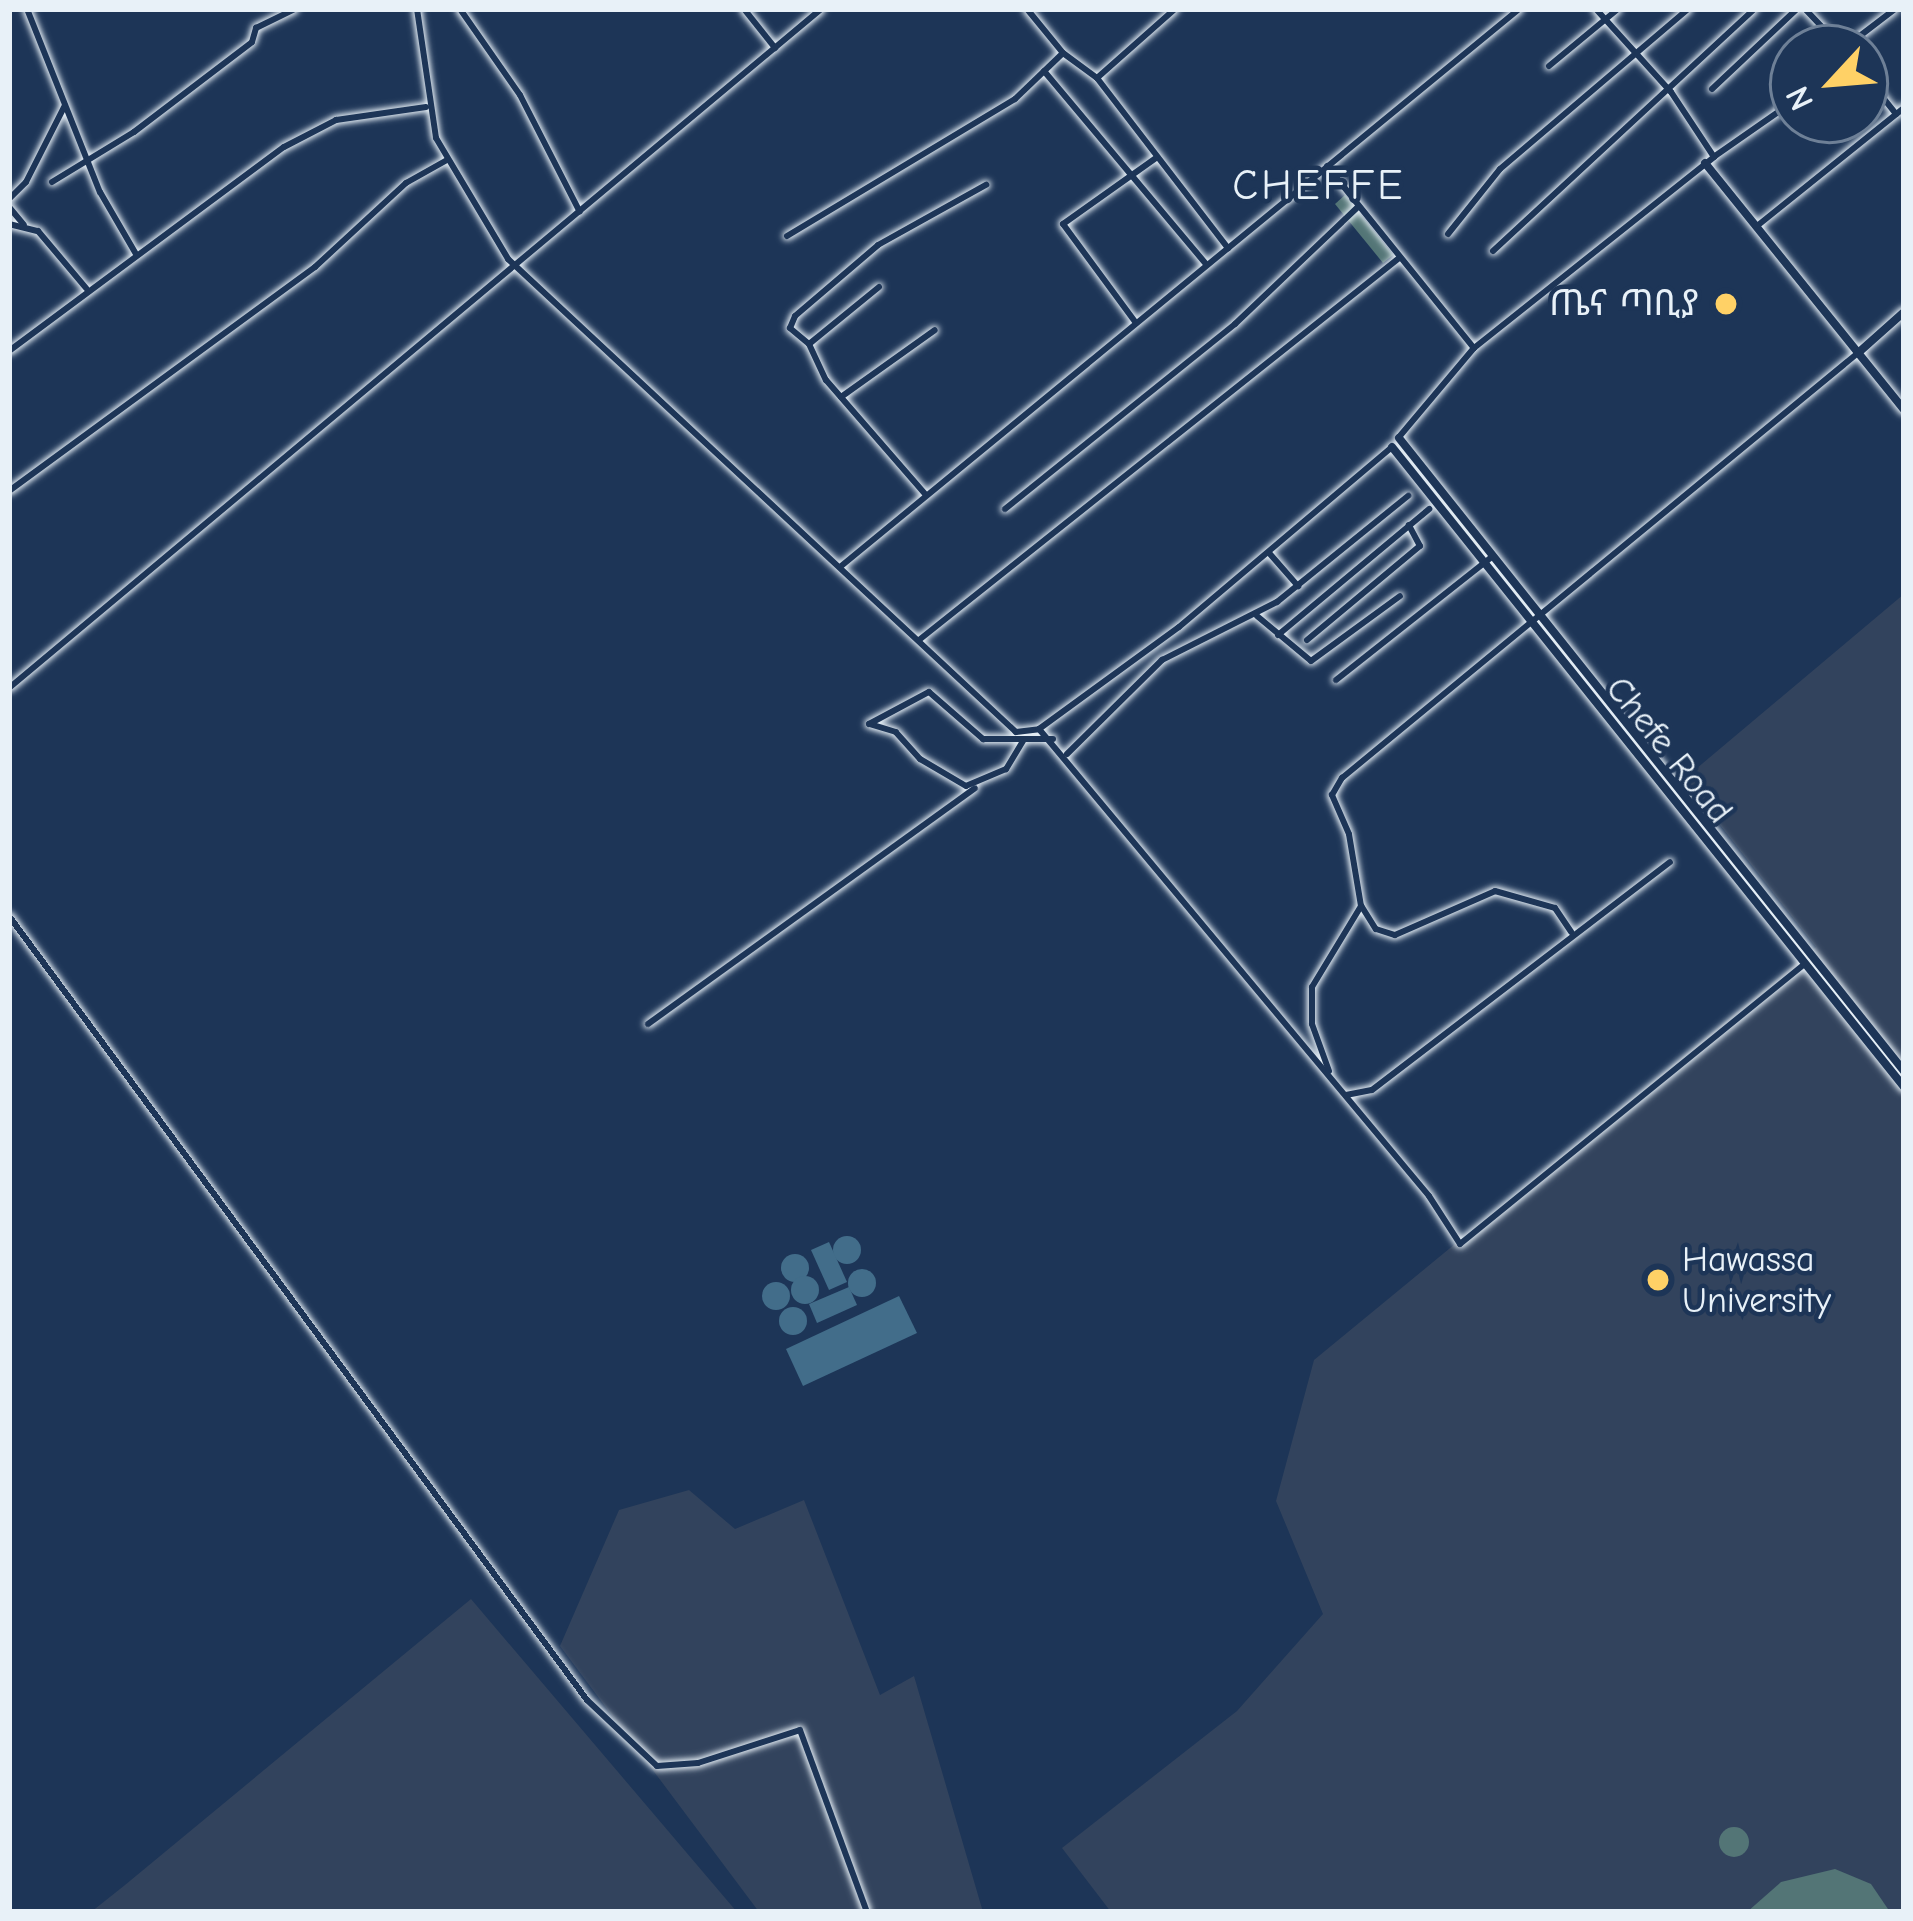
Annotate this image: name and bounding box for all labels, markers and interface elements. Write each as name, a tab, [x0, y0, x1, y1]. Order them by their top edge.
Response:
north arrow	[1769, 24, 1889, 144]
text: N	[1778, 80, 1821, 116]
district label: CHEFFE	[1232, 161, 1406, 211]
place label: ጤና ጣቢያ	[1549, 282, 1699, 326]
marker: ጤና ጣቢያ	[1710, 288, 1742, 320]
street label: Chefe Road	[1597, 668, 1741, 832]
place label: Hawassa University	[1682, 1237, 1831, 1322]
marker: Hawassa University	[1645, 1267, 1671, 1293]

